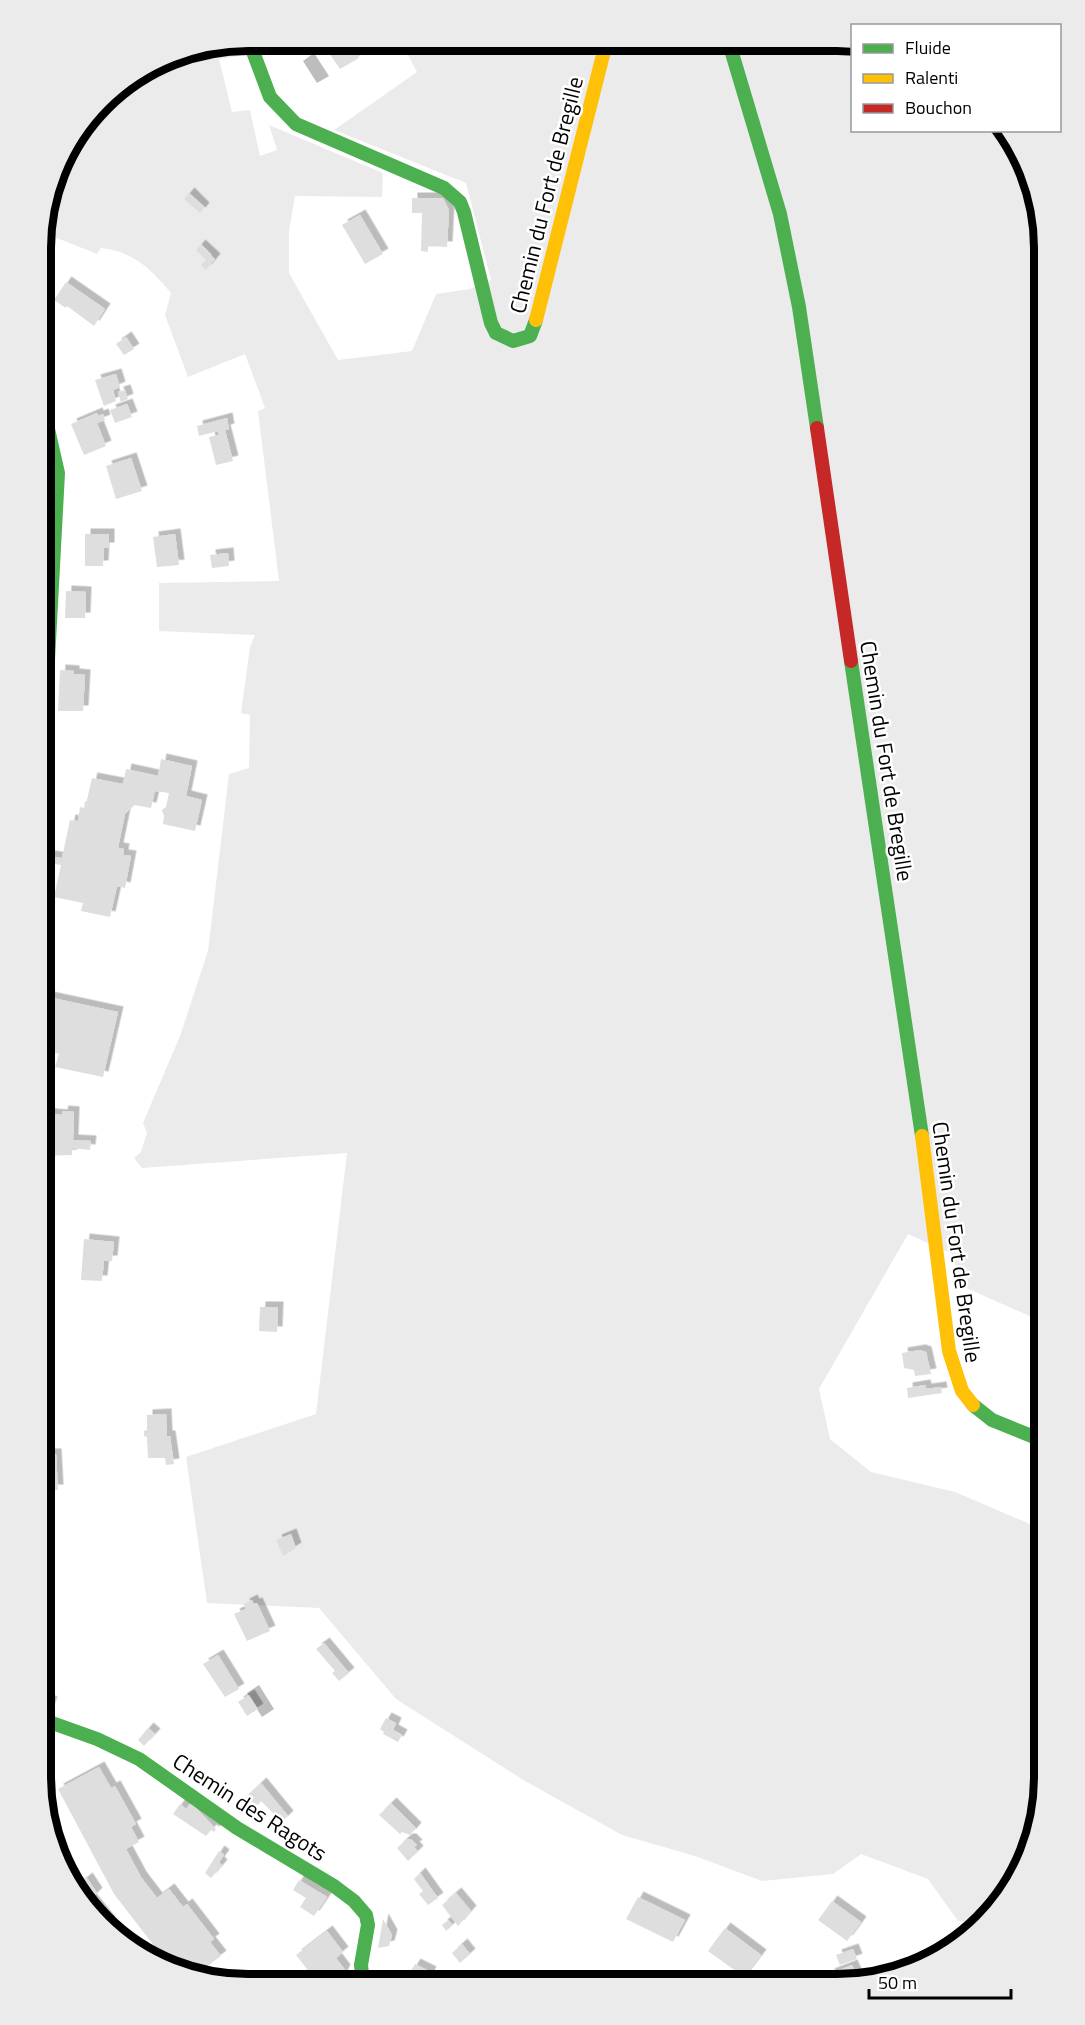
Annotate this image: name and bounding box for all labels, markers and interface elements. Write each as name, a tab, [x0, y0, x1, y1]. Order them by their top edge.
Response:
legend	[851, 24, 1061, 132]
text: Fluide	[905, 34, 951, 61]
text: Ralenti	[905, 64, 958, 91]
street label: Chemin du Fort de Bregille	[500, 73, 592, 317]
text: Bouchon	[905, 94, 972, 121]
street label: Chemin du Fort de Bregille	[851, 638, 923, 884]
street label: Chemin du Fort de Bregille	[923, 1119, 991, 1365]
street label: Chemin des Ragots	[166, 1744, 334, 1870]
scale bar	[869, 1962, 1012, 2000]
text: 50 m	[878, 1969, 917, 1996]

